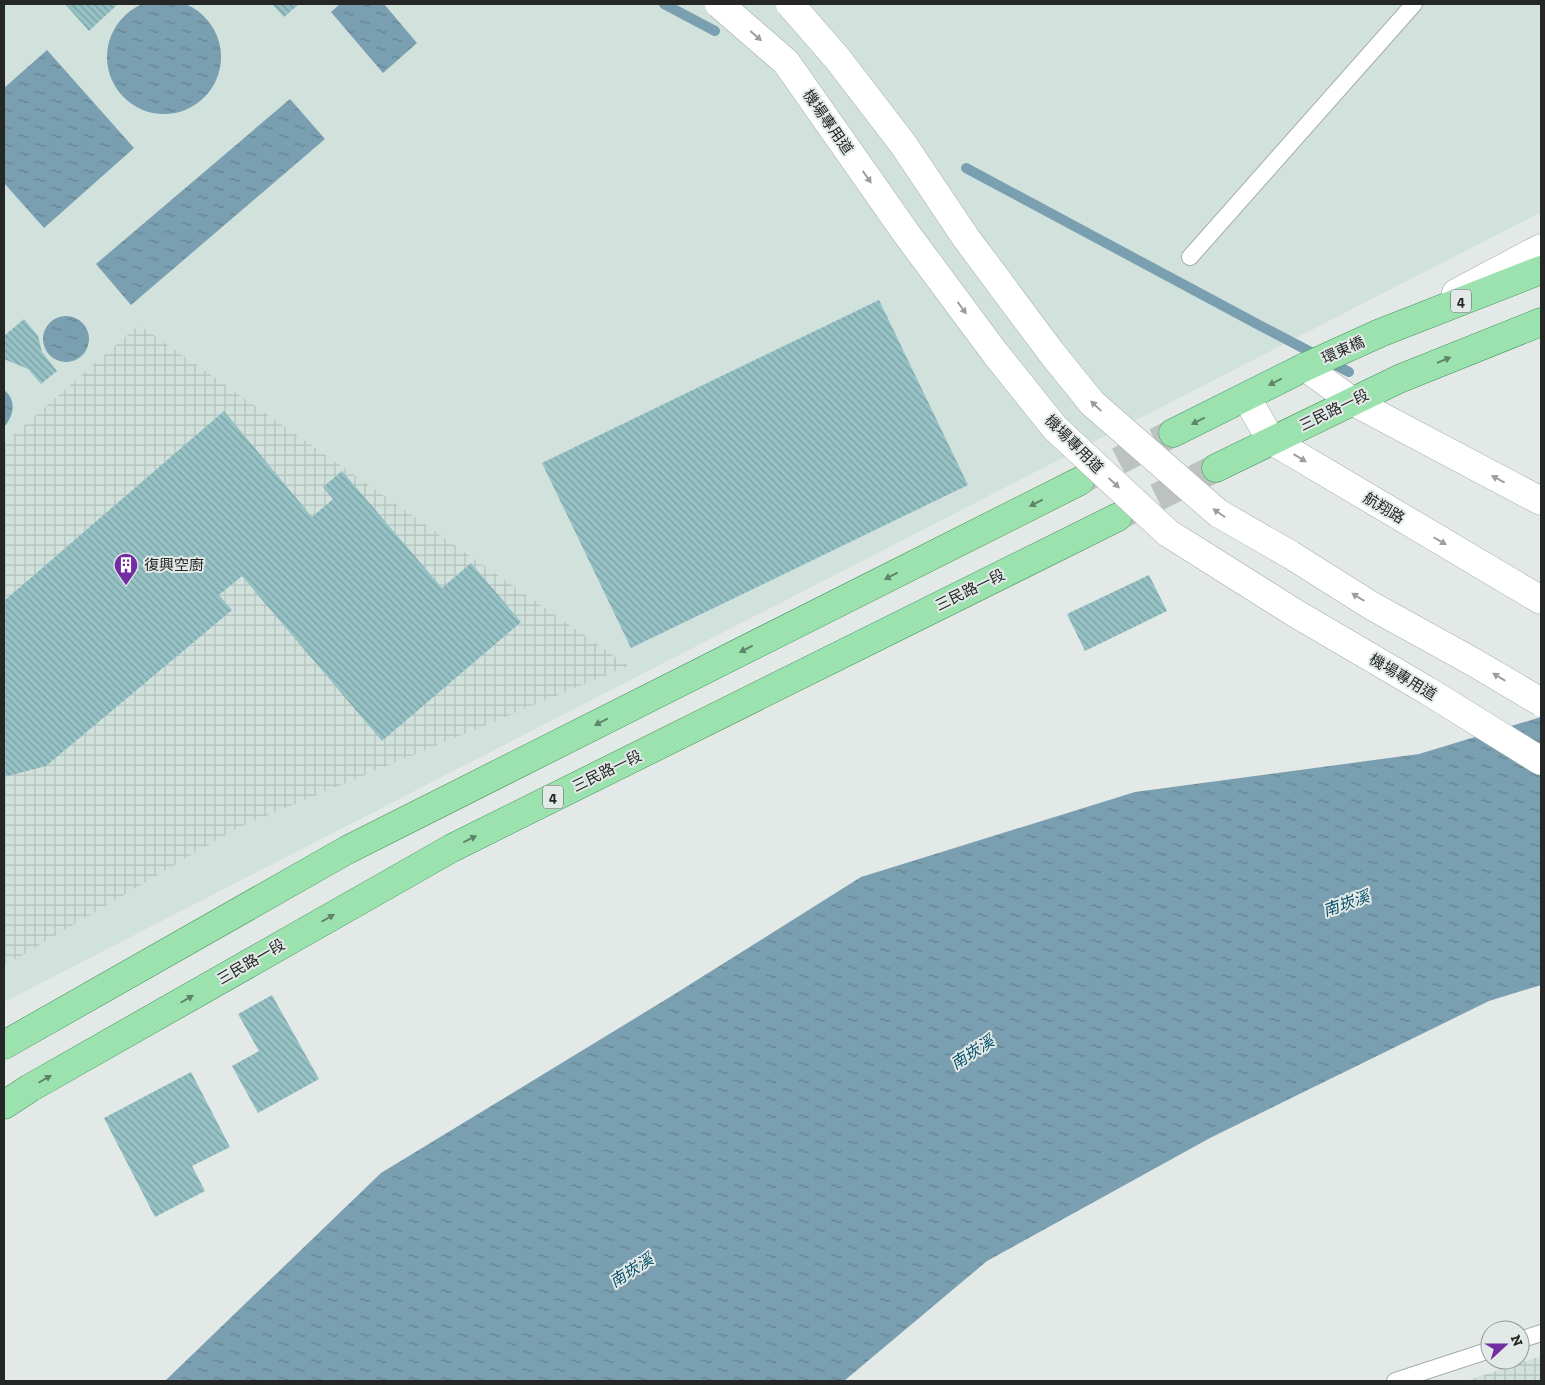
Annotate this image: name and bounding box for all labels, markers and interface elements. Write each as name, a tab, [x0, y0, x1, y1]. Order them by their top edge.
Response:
one-way arrow	[750, 30, 762, 41]
street label: 機場專用道	[799, 86, 857, 158]
one-way arrow	[861, 170, 872, 183]
road number: 4	[1451, 290, 1471, 312]
one-way arrow	[957, 301, 967, 315]
street label: 環東橋	[1319, 333, 1367, 367]
one-way arrow	[1437, 356, 1451, 364]
one-way arrow	[1268, 378, 1282, 386]
street label: 三民路一段	[1296, 385, 1372, 435]
one-way arrow	[1090, 401, 1103, 412]
street label: 機場專用道	[1041, 411, 1107, 477]
one-way arrow	[1191, 417, 1205, 425]
one-way arrow	[1294, 453, 1307, 462]
one-way arrow	[1491, 474, 1505, 483]
one-way arrow	[1108, 477, 1120, 489]
street label: 航翔路	[1360, 489, 1408, 527]
one-way arrow	[1029, 499, 1043, 507]
one-way arrow	[1212, 508, 1226, 518]
one-way arrow	[1433, 536, 1446, 545]
building icon: 復興空廚	[113, 552, 139, 586]
place label: 復興空廚	[144, 556, 204, 574]
street label: 三民路一段	[932, 565, 1008, 615]
one-way arrow	[884, 572, 898, 580]
one-way arrow	[1351, 593, 1364, 602]
one-way arrow	[739, 645, 753, 653]
street label: 機場專用道	[1366, 650, 1440, 704]
one-way arrow	[1493, 673, 1506, 682]
one-way arrow	[594, 718, 608, 726]
street label: 三民路一段	[569, 746, 645, 796]
road number: 4	[543, 786, 563, 809]
one-way arrow	[462, 835, 477, 843]
water label: 南崁溪	[1320, 886, 1374, 920]
one-way arrow	[321, 914, 334, 923]
street label: 三民路一段	[214, 935, 288, 989]
one-way arrow	[179, 995, 194, 1003]
water label: 南崁溪	[947, 1030, 999, 1073]
one-way arrow	[39, 1075, 52, 1084]
water label: 南崁溪	[606, 1248, 658, 1291]
north arrow	[1480, 1320, 1530, 1370]
text: N	[1507, 1333, 1527, 1349]

